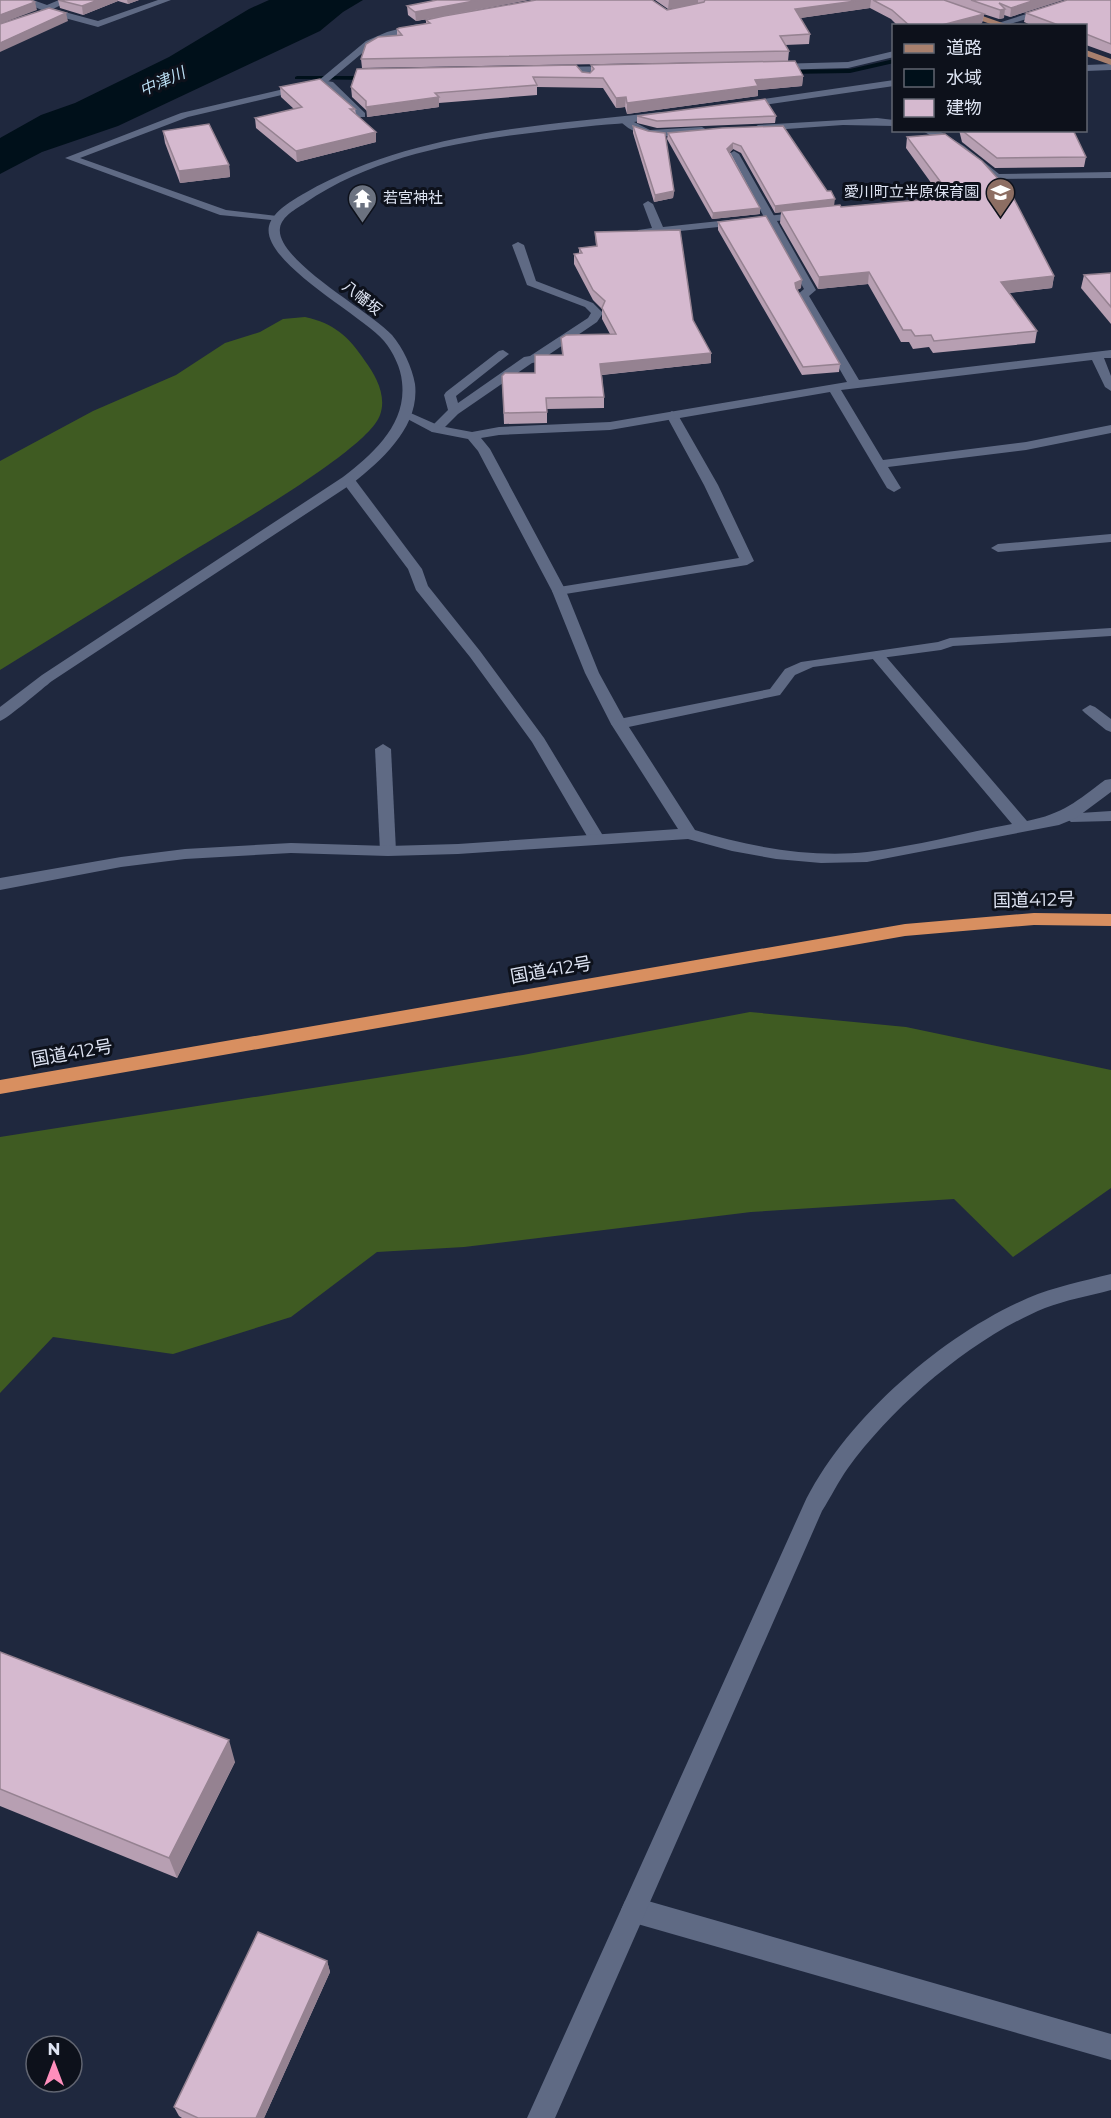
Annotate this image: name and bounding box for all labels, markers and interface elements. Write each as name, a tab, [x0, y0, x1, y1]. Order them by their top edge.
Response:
legend	[892, 24, 1087, 132]
text: 道路	[946, 37, 982, 59]
water label: 中津川	[136, 62, 190, 100]
text: 水域	[946, 67, 982, 89]
text: 建物	[946, 97, 982, 119]
school or university icon: 愛川町立半原保育園	[984, 176, 1016, 218]
temple icon: 若宮神社	[346, 182, 378, 224]
place label: 愛川町立半原保育園	[844, 182, 979, 201]
place label: 若宮神社	[383, 188, 443, 207]
street label: 八幡坂	[339, 276, 386, 319]
street label: 国道412号	[993, 888, 1075, 912]
street label: 国道412号	[509, 952, 593, 988]
street label: 国道412号	[30, 1035, 114, 1071]
north arrow	[24, 2034, 84, 2094]
text: N	[48, 2040, 60, 2059]

